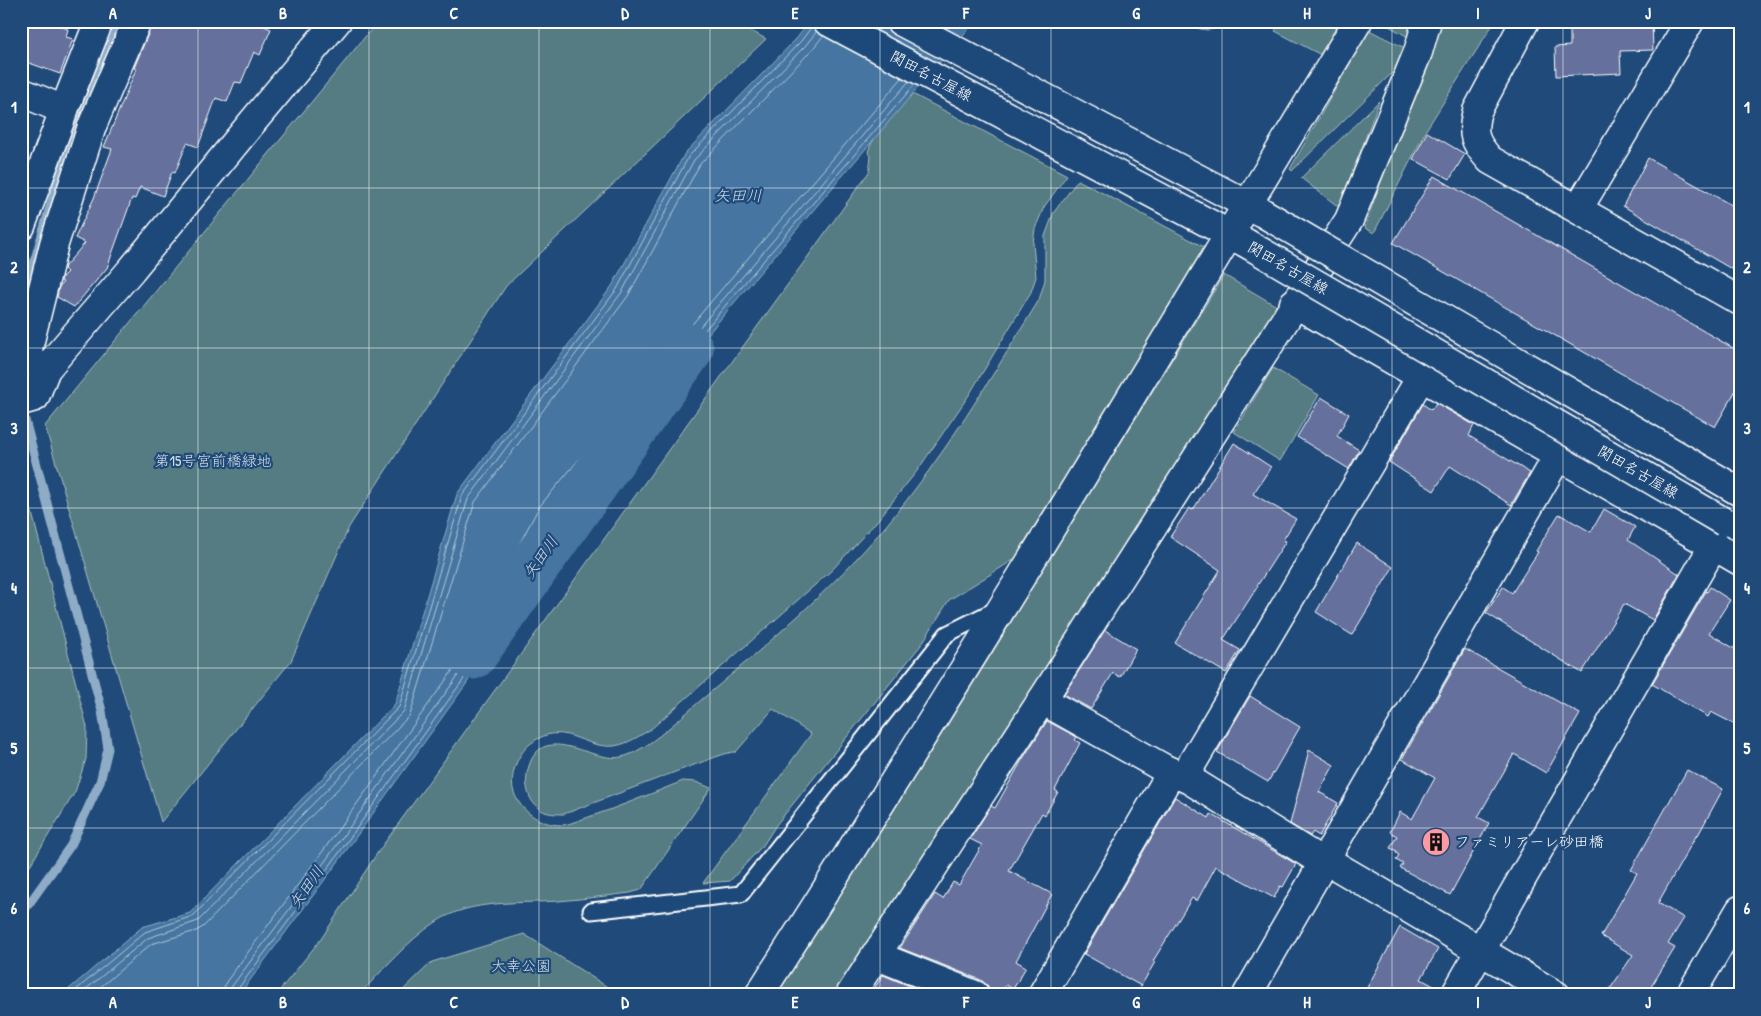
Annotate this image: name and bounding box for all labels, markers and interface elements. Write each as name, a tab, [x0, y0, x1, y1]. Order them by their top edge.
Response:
text: A	[109, 2, 117, 24]
text: B	[279, 2, 287, 24]
text: C	[450, 2, 459, 24]
text: D	[621, 2, 629, 24]
text: E	[791, 2, 799, 24]
text: F	[962, 2, 970, 24]
text: G	[1132, 2, 1140, 24]
text: H	[1303, 2, 1311, 24]
text: I	[1476, 2, 1480, 24]
text: J	[1645, 2, 1651, 24]
street label: 関田名古屋線	[887, 45, 976, 106]
text: 1	[11, 96, 17, 118]
text: 1	[1744, 96, 1750, 118]
water label: 矢田川	[714, 184, 762, 206]
street label: 関田名古屋線	[1244, 236, 1332, 299]
text: 2	[10, 256, 18, 278]
text: 2	[1743, 256, 1751, 278]
text: 3	[10, 417, 18, 439]
text: 3	[1743, 417, 1751, 439]
street label: 関田名古屋線	[1594, 440, 1682, 503]
park label: 第15号宮前橋緑地	[155, 450, 271, 471]
water label: 矢田川	[517, 531, 563, 583]
text: 4	[11, 577, 17, 599]
text: 4	[1744, 577, 1750, 599]
text: 5	[11, 737, 18, 759]
text: 5	[1744, 737, 1751, 759]
building icon: ファミリアーレ砂田橋	[1421, 827, 1451, 857]
place label: ファミリアーレ砂田橋	[1455, 831, 1604, 852]
water label: 矢田川	[283, 861, 329, 913]
text: 6	[11, 897, 18, 919]
text: 6	[1744, 897, 1751, 919]
park label: 大幸公園	[491, 955, 551, 976]
text: A	[109, 991, 117, 1013]
text: B	[279, 991, 287, 1013]
text: C	[450, 991, 459, 1013]
text: D	[621, 991, 629, 1013]
text: E	[791, 991, 799, 1013]
text: F	[962, 991, 970, 1013]
text: G	[1132, 991, 1140, 1013]
text: H	[1303, 991, 1311, 1013]
text: I	[1476, 991, 1480, 1013]
text: J	[1645, 991, 1651, 1013]

